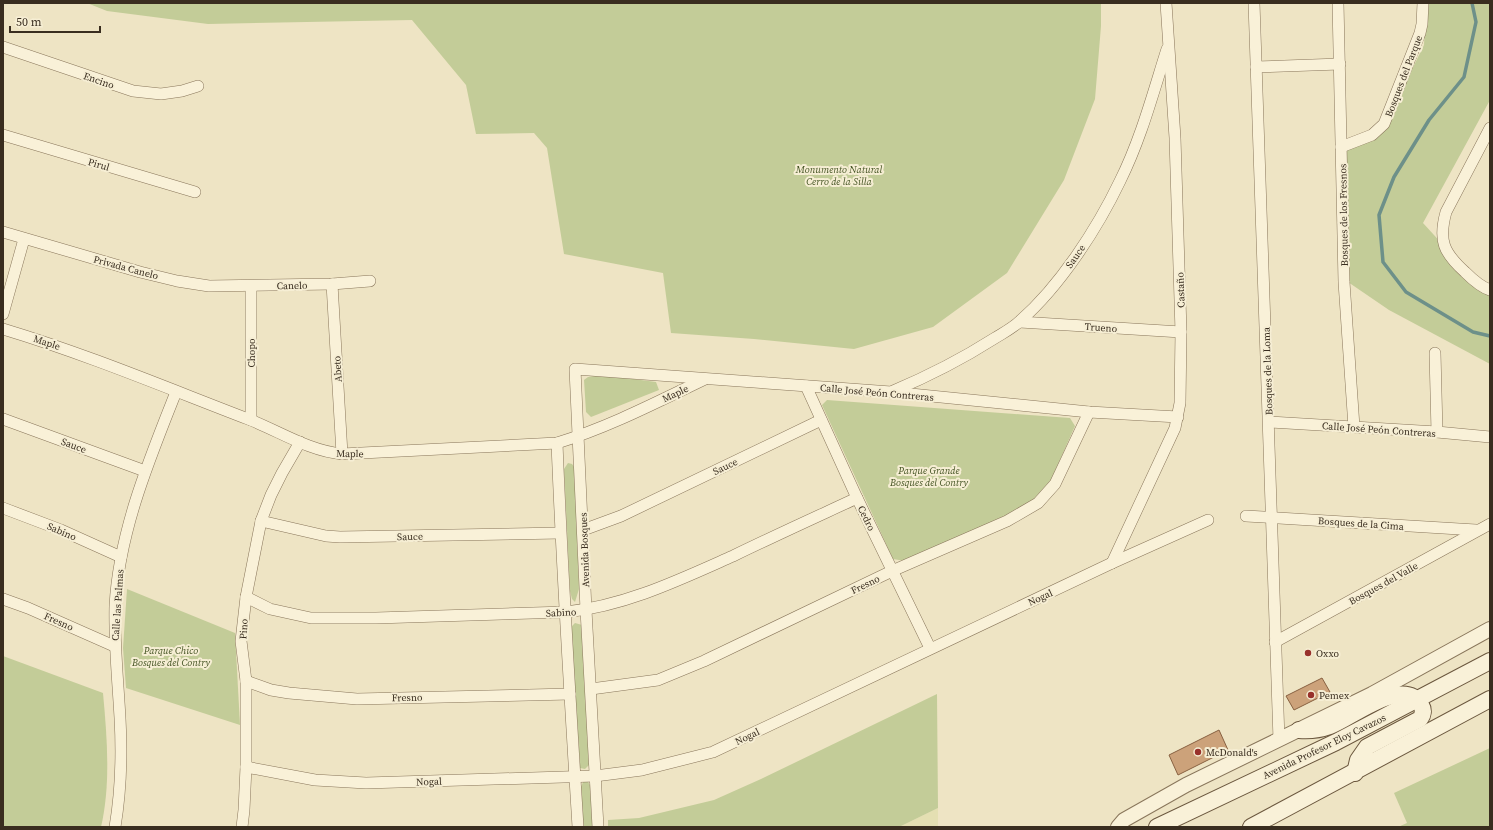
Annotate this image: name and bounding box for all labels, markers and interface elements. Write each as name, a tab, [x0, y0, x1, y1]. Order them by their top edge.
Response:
scale bar	[10, 8, 100, 34]
text: 50 m	[16, 14, 42, 30]
street label: Bosques del Parque	[1382, 33, 1425, 119]
street label: Encino	[82, 69, 116, 92]
street label: Pirul	[86, 155, 111, 174]
park label: Monumento Natural Cerro de la Silla	[795, 163, 882, 188]
street label: Bosques de los Fresnos	[1336, 164, 1351, 266]
street label: Sauce	[1063, 242, 1088, 271]
street label: Privada Canelo	[92, 253, 160, 283]
street label: Castaño	[1173, 271, 1188, 308]
street label: Canelo	[276, 279, 308, 292]
street label: Trueno	[1084, 320, 1118, 335]
street label: Bosques de la Loma	[1259, 326, 1276, 415]
street label: Maple	[32, 332, 62, 353]
street label: Chopo	[245, 338, 258, 368]
street label: Abeto	[330, 355, 345, 382]
street label: Calle José Peón Contreras	[820, 381, 934, 404]
street label: Maple	[660, 382, 690, 405]
street label: Calle José Peón Contreras	[1322, 419, 1436, 440]
street label: Sauce	[59, 435, 88, 456]
street label: Maple	[336, 447, 364, 460]
street label: Sauce	[711, 455, 740, 478]
park label: Parque Grande Bosques del Contry	[889, 464, 968, 489]
street label: Cedro	[855, 503, 878, 534]
street label: Avenida Bosques	[577, 512, 592, 588]
street label: Bosques de la Cima	[1318, 514, 1405, 533]
street label: Sabino	[45, 520, 79, 544]
street label: Sauce	[397, 530, 423, 543]
street label: Bosques del Valle	[1346, 559, 1420, 608]
street label: Calle las Palmas	[109, 569, 126, 641]
street label: Fresno	[849, 572, 882, 597]
street label: Nogal	[1026, 586, 1055, 609]
street label: Sabino	[545, 605, 577, 620]
street label: Fresno	[42, 609, 76, 634]
street label: Pino	[236, 618, 251, 640]
park label: Parque Chico Bosques del Contry	[131, 644, 210, 669]
place label: Oxxo	[1316, 647, 1339, 660]
marker: Oxxo	[1303, 648, 1313, 658]
place label: Pemex	[1319, 689, 1350, 702]
marker: Pemex	[1306, 690, 1316, 700]
street label: Fresno	[392, 691, 423, 704]
street label: Avenida Profesor Eloy Cavazos	[1260, 711, 1388, 782]
street label: Nogal	[733, 725, 762, 748]
place label: McDonald's	[1206, 746, 1258, 759]
marker: McDonald's	[1193, 747, 1203, 757]
street label: Nogal	[416, 775, 442, 788]

